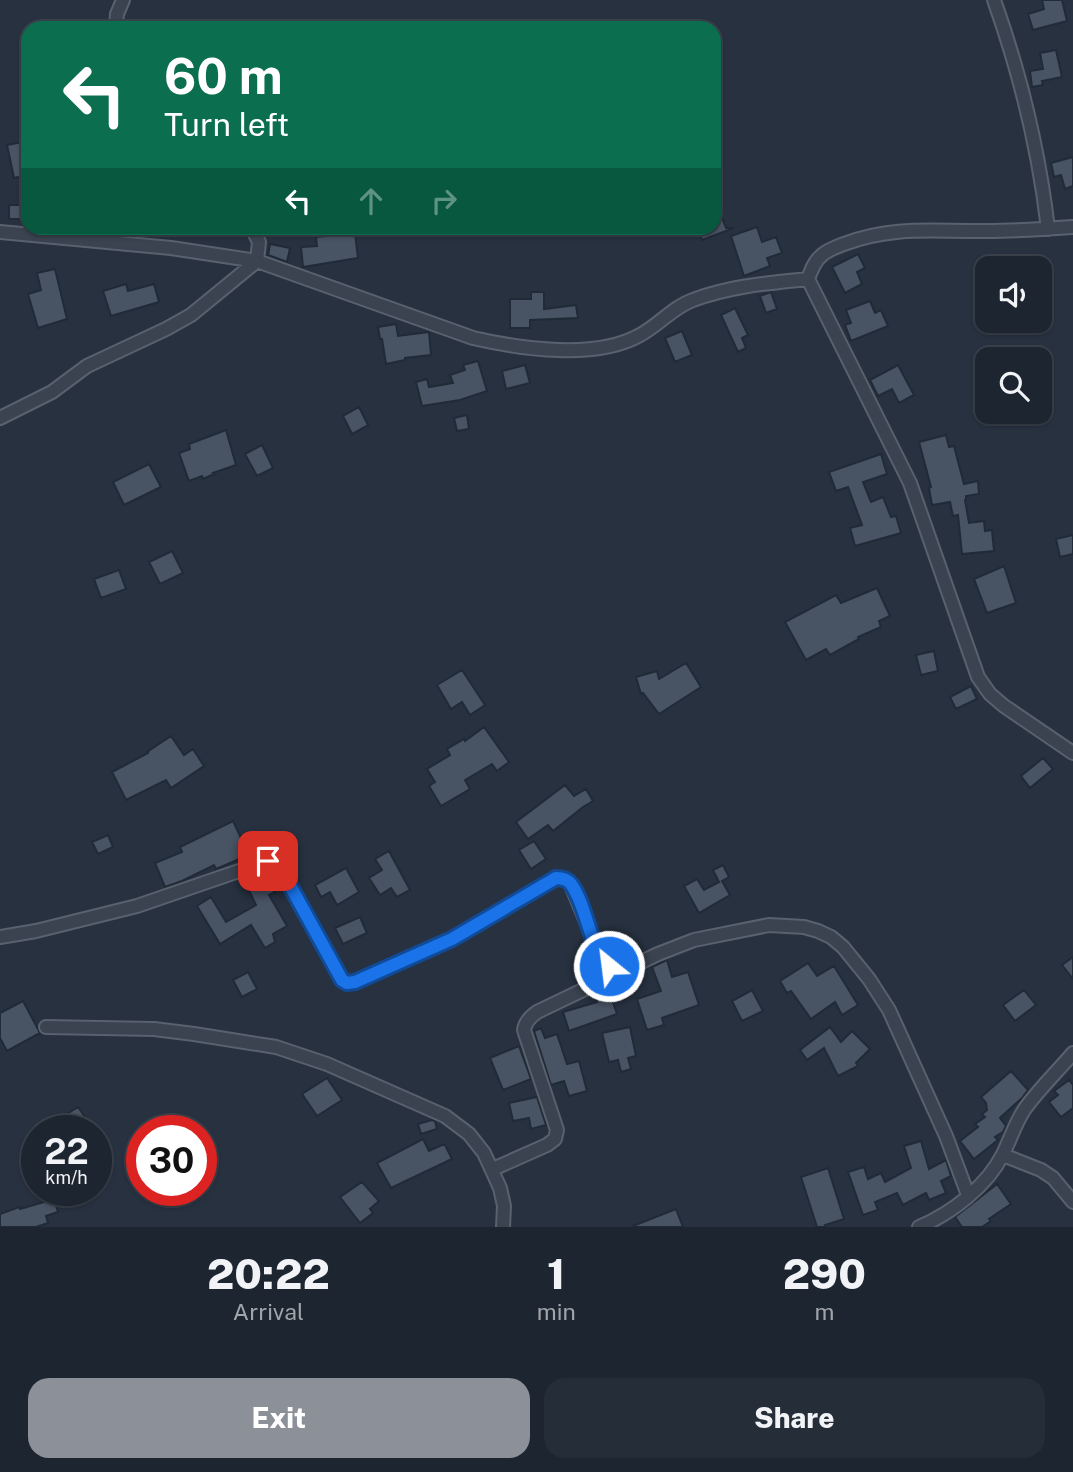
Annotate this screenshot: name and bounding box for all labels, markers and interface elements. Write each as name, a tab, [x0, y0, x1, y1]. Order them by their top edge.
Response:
text: 60 m	[164, 47, 283, 105]
icon: left	[49, 49, 140, 140]
text: Turn left	[164, 106, 289, 143]
icon: left	[279, 182, 317, 220]
icon: ahead	[352, 182, 390, 220]
icon: right	[425, 182, 463, 220]
map controls	[975, 256, 1052, 424]
button: sound	[975, 256, 1052, 333]
button: search	[975, 347, 1052, 424]
pin	[238, 831, 298, 891]
icon: arrive	[249, 842, 287, 880]
position arrow	[572, 929, 646, 1003]
speed limit sign: 30	[126, 1115, 217, 1206]
text: 22	[44, 1131, 89, 1172]
text: km/h	[45, 1167, 88, 1188]
text: 20:22	[207, 1249, 330, 1298]
text: 1	[547, 1249, 565, 1298]
text: 290	[783, 1249, 866, 1298]
text: Arrival	[233, 1298, 304, 1325]
text: min	[537, 1298, 576, 1325]
text: m	[814, 1298, 834, 1325]
button: Exit	[28, 1378, 530, 1458]
button: Share	[544, 1378, 1045, 1458]

